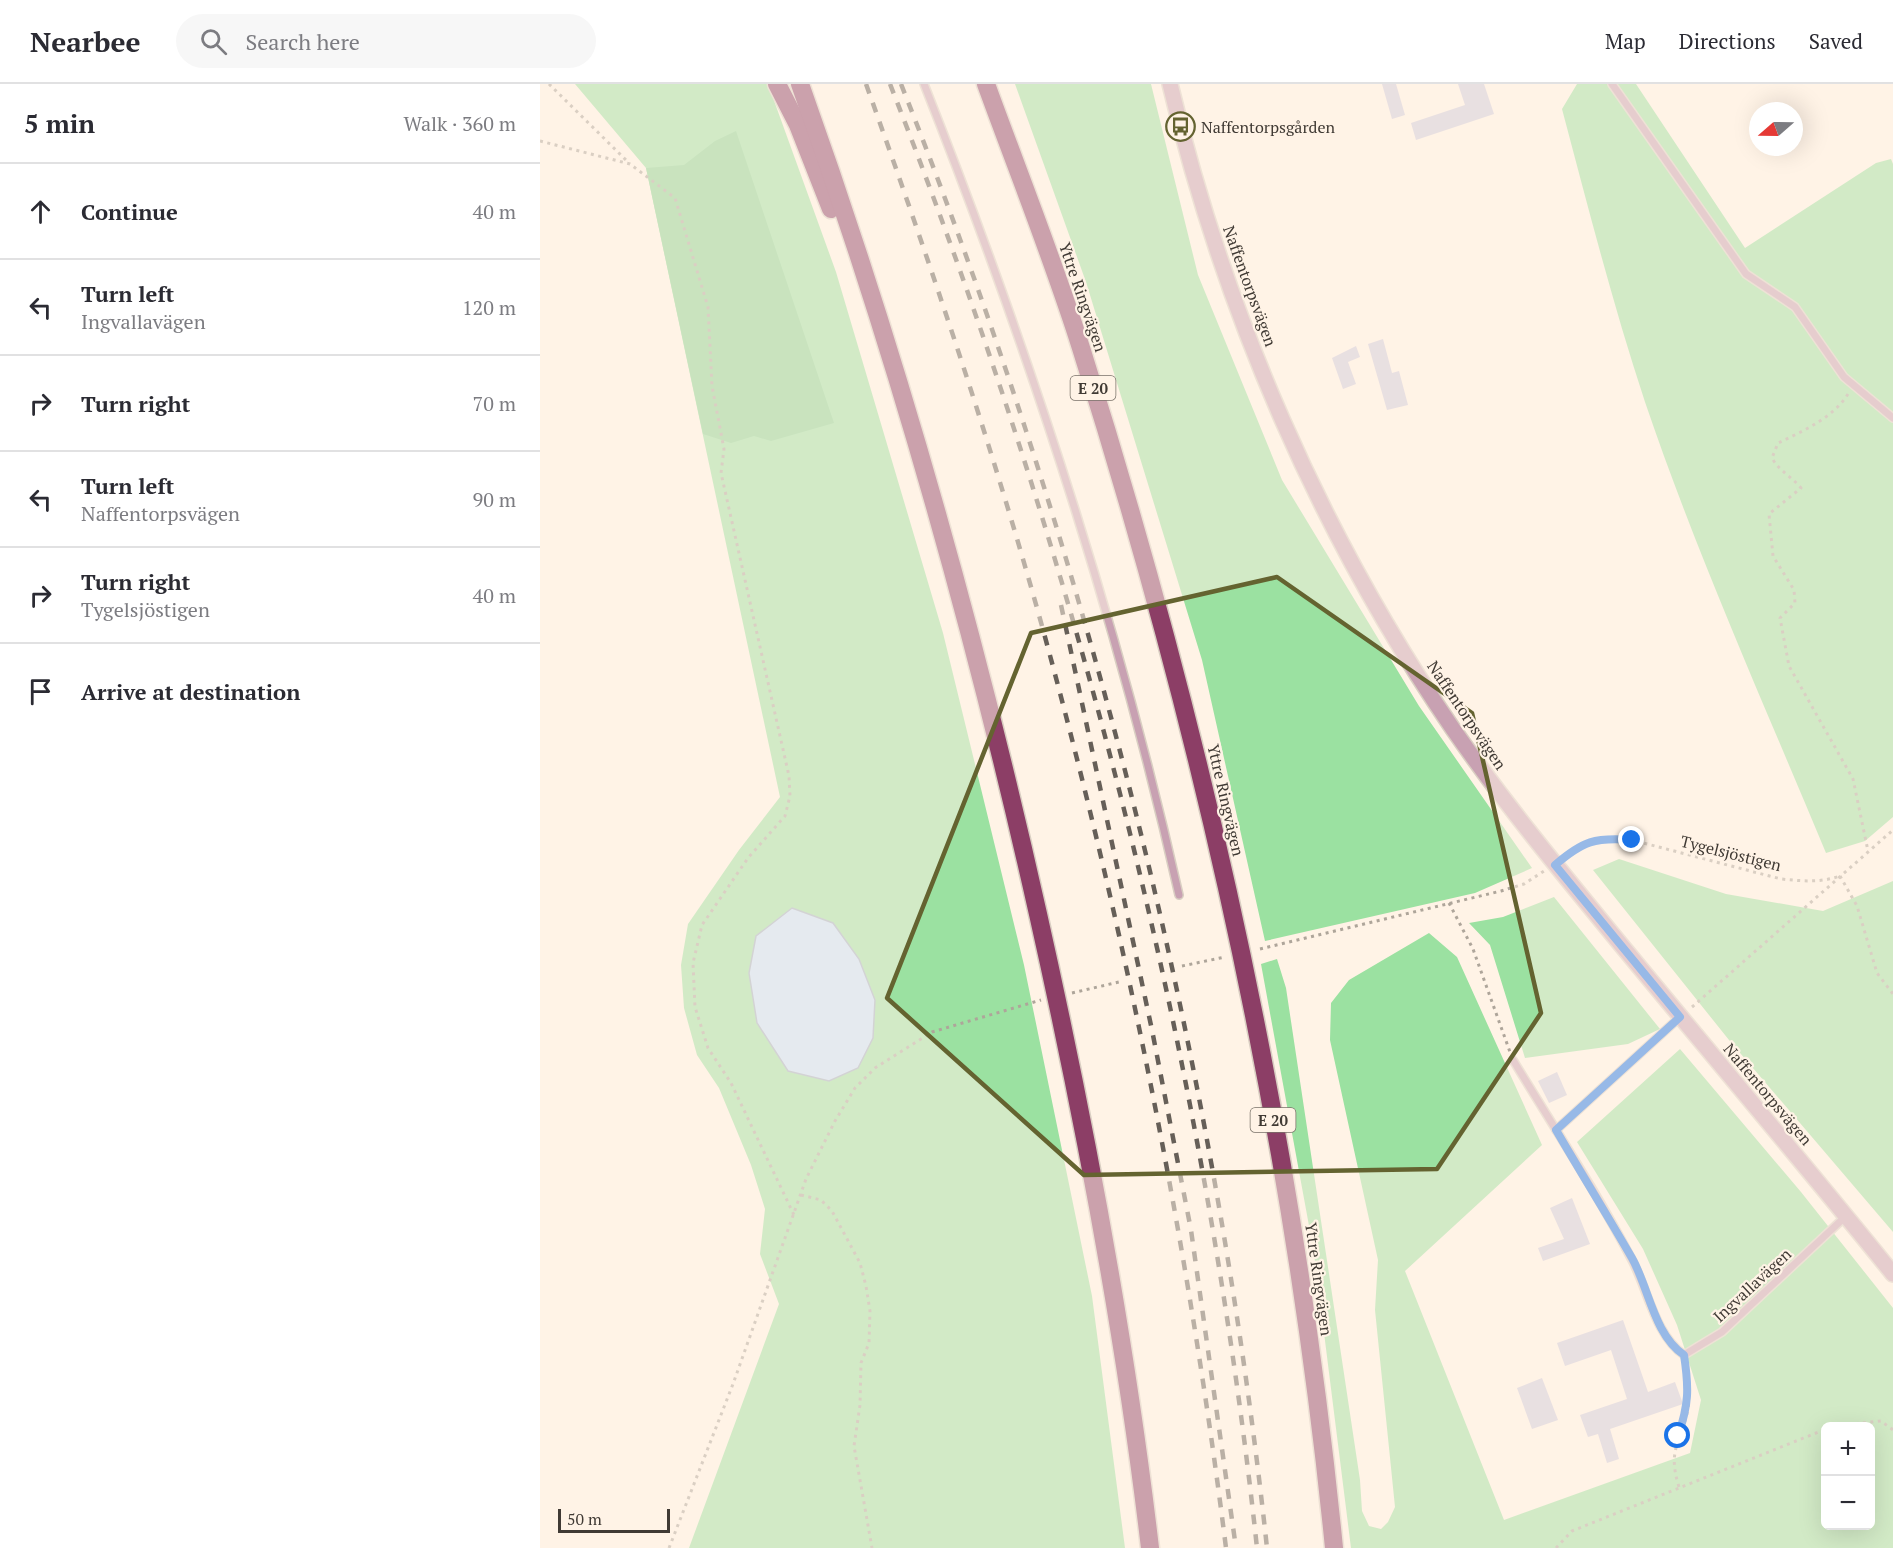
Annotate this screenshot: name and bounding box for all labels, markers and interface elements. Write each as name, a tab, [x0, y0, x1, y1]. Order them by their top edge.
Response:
search box	[176, 14, 596, 68]
text: Nearbee	[30, 23, 140, 60]
icon: search	[197, 25, 230, 58]
text: Search here	[245, 27, 360, 56]
text: Map	[1605, 27, 1646, 55]
text: Directions	[1679, 27, 1776, 55]
text: Saved	[1809, 27, 1863, 55]
north arrow	[1749, 102, 1803, 156]
text: 5 min	[24, 106, 95, 140]
text: Walk · 360 m	[404, 110, 516, 137]
bus stop icon: Naffentorpsgården	[1164, 111, 1196, 143]
place label: Naffentorpsgården	[1201, 116, 1335, 138]
icon: ahead	[24, 195, 57, 228]
text: Continue	[81, 197, 178, 226]
text: 40 m	[473, 198, 516, 225]
street label: Naffentorpsvägen	[1218, 223, 1282, 350]
street label: Yttre Ringvägen	[1054, 239, 1112, 355]
text: Turn left	[81, 279, 174, 308]
icon: left	[24, 291, 57, 324]
text: 120 m	[462, 294, 516, 321]
text: Ingvallavägen	[81, 308, 206, 335]
road number: E 20	[1070, 376, 1116, 400]
icon: right	[24, 387, 57, 420]
text: Turn right	[81, 389, 190, 418]
text: 70 m	[473, 390, 516, 417]
text: Turn left	[81, 471, 174, 500]
icon: left	[24, 483, 57, 516]
text: 90 m	[473, 486, 516, 513]
text: Naffentorpsvägen	[81, 500, 240, 527]
text: Turn right	[81, 567, 190, 596]
icon: right	[24, 579, 57, 612]
text: 40 m	[473, 582, 516, 609]
text: Tygelsjöstigen	[81, 596, 210, 623]
street label: Naffentorpsvägen	[1422, 656, 1512, 774]
icon: arrive	[24, 675, 57, 708]
text: Arrive at destination	[81, 677, 300, 706]
street label: Yttre Ringvägen	[1202, 742, 1250, 859]
route end	[1618, 826, 1644, 852]
street label: Tygelsjöstigen	[1678, 830, 1784, 876]
street label: Naffentorpsvägen	[1719, 1038, 1818, 1150]
road number: E 20	[1250, 1108, 1296, 1132]
street label: Yttre Ringvägen	[1300, 1221, 1338, 1338]
street label: Ingvallavägen	[1708, 1243, 1796, 1327]
route start	[1664, 1422, 1690, 1448]
map controls	[1821, 1422, 1875, 1530]
button: +	[1821, 1422, 1875, 1476]
button: −	[1821, 1476, 1875, 1530]
scale bar	[558, 1506, 670, 1534]
text: 50 m	[567, 1508, 602, 1530]

